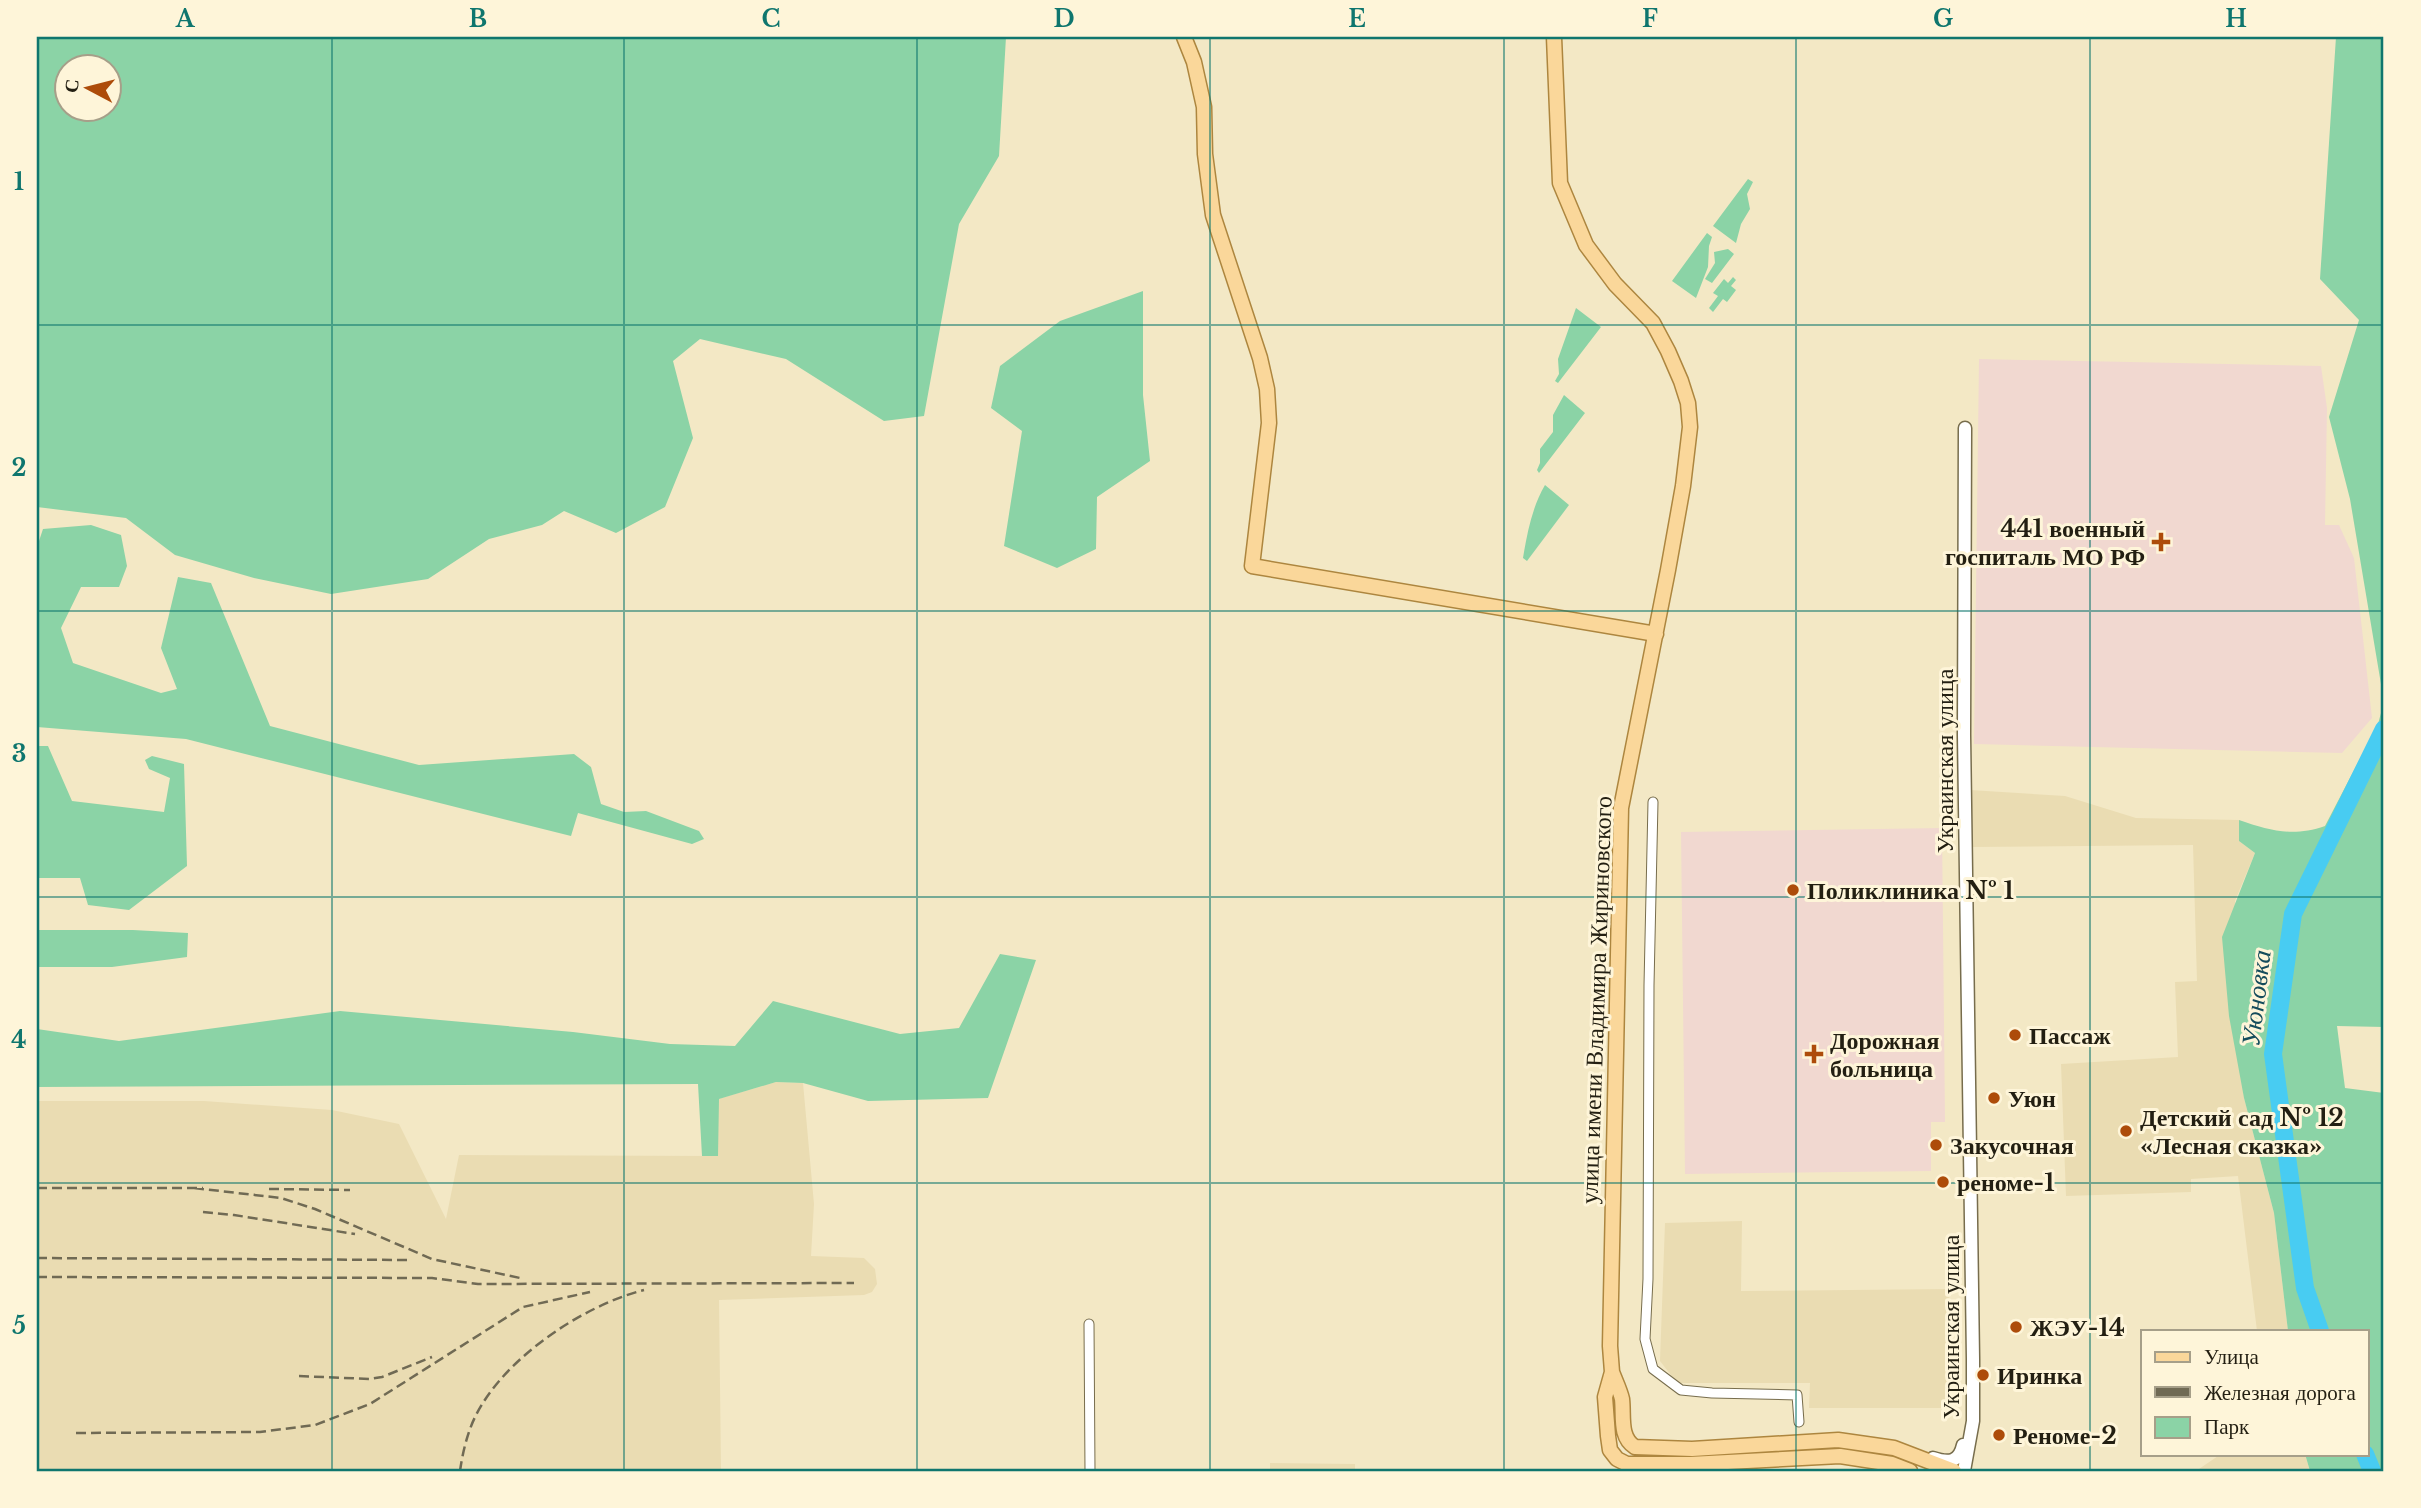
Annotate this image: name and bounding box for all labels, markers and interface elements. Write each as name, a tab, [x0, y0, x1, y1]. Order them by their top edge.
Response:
text: A	[175, 5, 196, 33]
text: B	[469, 5, 487, 33]
text: C	[762, 5, 780, 33]
text: D	[1053, 5, 1075, 33]
text: E	[1348, 5, 1366, 33]
text: F	[1642, 5, 1658, 33]
text: G	[1933, 5, 1953, 33]
text: H	[2225, 5, 2247, 33]
north arrow	[52, 52, 122, 122]
text: С	[59, 78, 84, 94]
text: 1	[14, 168, 24, 196]
text: 2	[12, 454, 26, 482]
place label: 441 военный госпиталь МО РФ	[1945, 514, 2145, 571]
marker: 441 военный госпиталь МО РФ	[2151, 532, 2171, 552]
street label: Украинская улица	[1930, 668, 1959, 853]
text: 3	[12, 740, 26, 768]
street label: улица имени Владимира Жириновского	[1574, 795, 1618, 1205]
place label: Поликлиника № 1	[1807, 876, 2014, 905]
marker: Поликлиника № 1	[1785, 882, 1801, 898]
water label: Уюновка	[2234, 948, 2278, 1048]
place label: Пассаж	[2029, 1021, 2111, 1050]
text: 4	[11, 1026, 27, 1054]
place label: Дорожная больница	[1830, 1026, 1939, 1083]
marker: Пассаж	[2007, 1027, 2023, 1043]
marker: Дорожная больница	[1804, 1044, 1824, 1064]
place label: Уюн	[2008, 1084, 2056, 1113]
marker: Уюн	[1986, 1090, 2002, 1106]
place label: Детский сад № 12 «Лесная сказка»	[2140, 1103, 2344, 1160]
marker: Детский сад № 12 «Лесная сказка»	[2118, 1123, 2134, 1139]
place label: Закусочная	[1950, 1131, 2074, 1160]
marker: Закусочная	[1928, 1137, 1944, 1153]
place label: реноме-1	[1957, 1168, 2055, 1197]
marker: реноме-1	[1935, 1174, 1951, 1190]
street label: Украинская улица	[1936, 1234, 1965, 1419]
text: 5	[12, 1312, 26, 1340]
place label: ЖЭУ-14	[2030, 1313, 2125, 1342]
marker: ЖЭУ-14	[2008, 1319, 2024, 1335]
legend	[2141, 1330, 2368, 1456]
text: Улица	[2204, 1344, 2259, 1370]
place label: Иринка	[1997, 1361, 2082, 1390]
marker: Иринка	[1975, 1367, 1991, 1383]
text: Железная дорога	[2204, 1380, 2356, 1406]
text: Парк	[2204, 1414, 2250, 1440]
place label: Реноме-2	[2013, 1421, 2117, 1450]
marker: Реноме-2	[1991, 1427, 2007, 1443]

